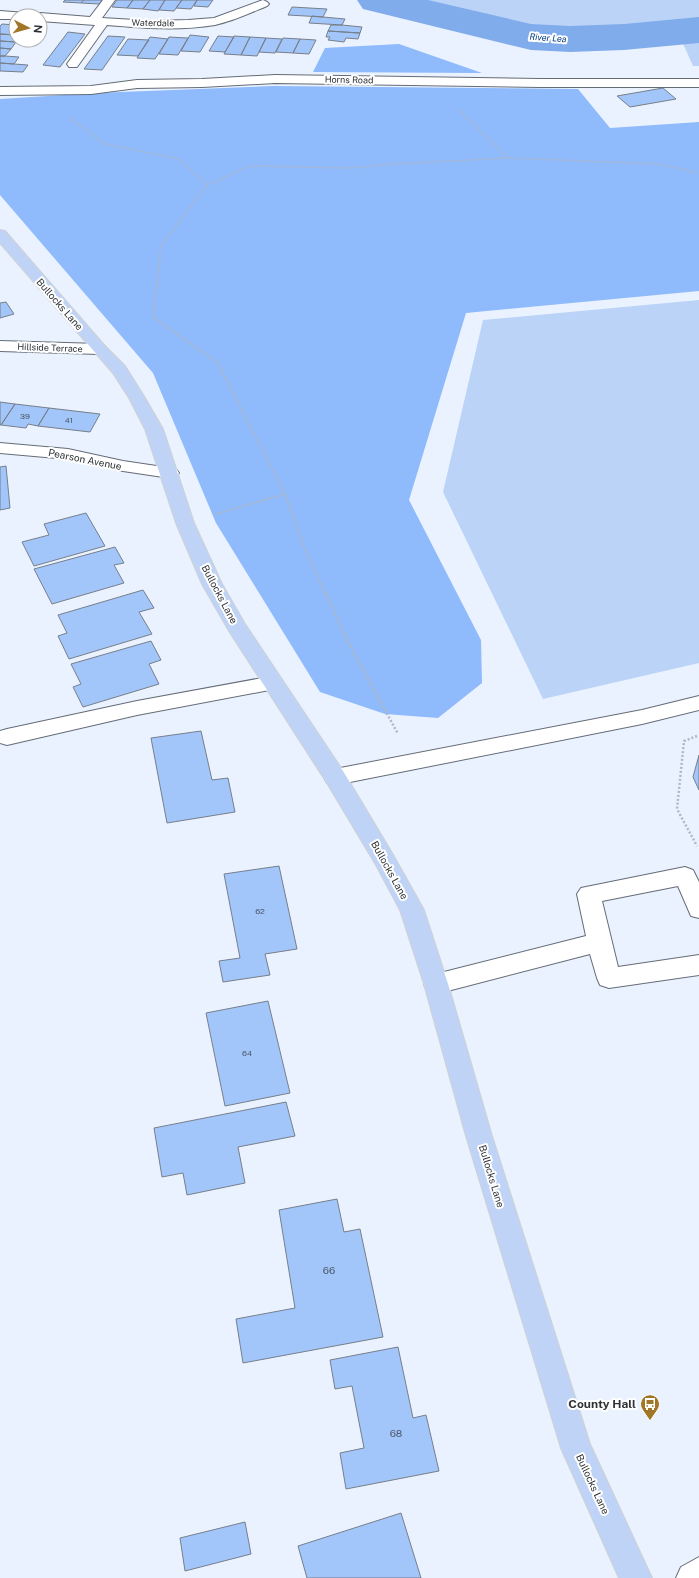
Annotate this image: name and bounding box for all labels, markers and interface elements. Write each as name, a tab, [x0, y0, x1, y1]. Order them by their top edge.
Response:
north arrow	[8, 8, 48, 48]
street label: Waterdale	[131, 17, 175, 28]
text: N	[32, 24, 44, 34]
water label: River Lea	[529, 31, 567, 44]
street label: Horns Road	[325, 74, 373, 85]
street label: Bullocks Lane	[34, 276, 86, 333]
street label: Hillside Terrace	[17, 341, 83, 354]
house number: 39	[20, 411, 30, 421]
house number: 41	[65, 415, 73, 425]
street label: Pearson Avenue	[47, 446, 123, 472]
street label: Bullocks Lane	[199, 563, 241, 626]
street label: Bullocks Lane	[369, 839, 411, 902]
house number: 62	[255, 906, 265, 916]
house number: 64	[242, 1048, 252, 1058]
street label: Bullocks Lane	[477, 1143, 507, 1209]
house number: 66	[323, 1264, 335, 1276]
bus stop icon: County Hall	[639, 1393, 661, 1421]
place label: County Hall	[568, 1397, 636, 1411]
house number: 68	[390, 1427, 402, 1439]
street label: Bullocks Lane	[574, 1452, 612, 1516]

